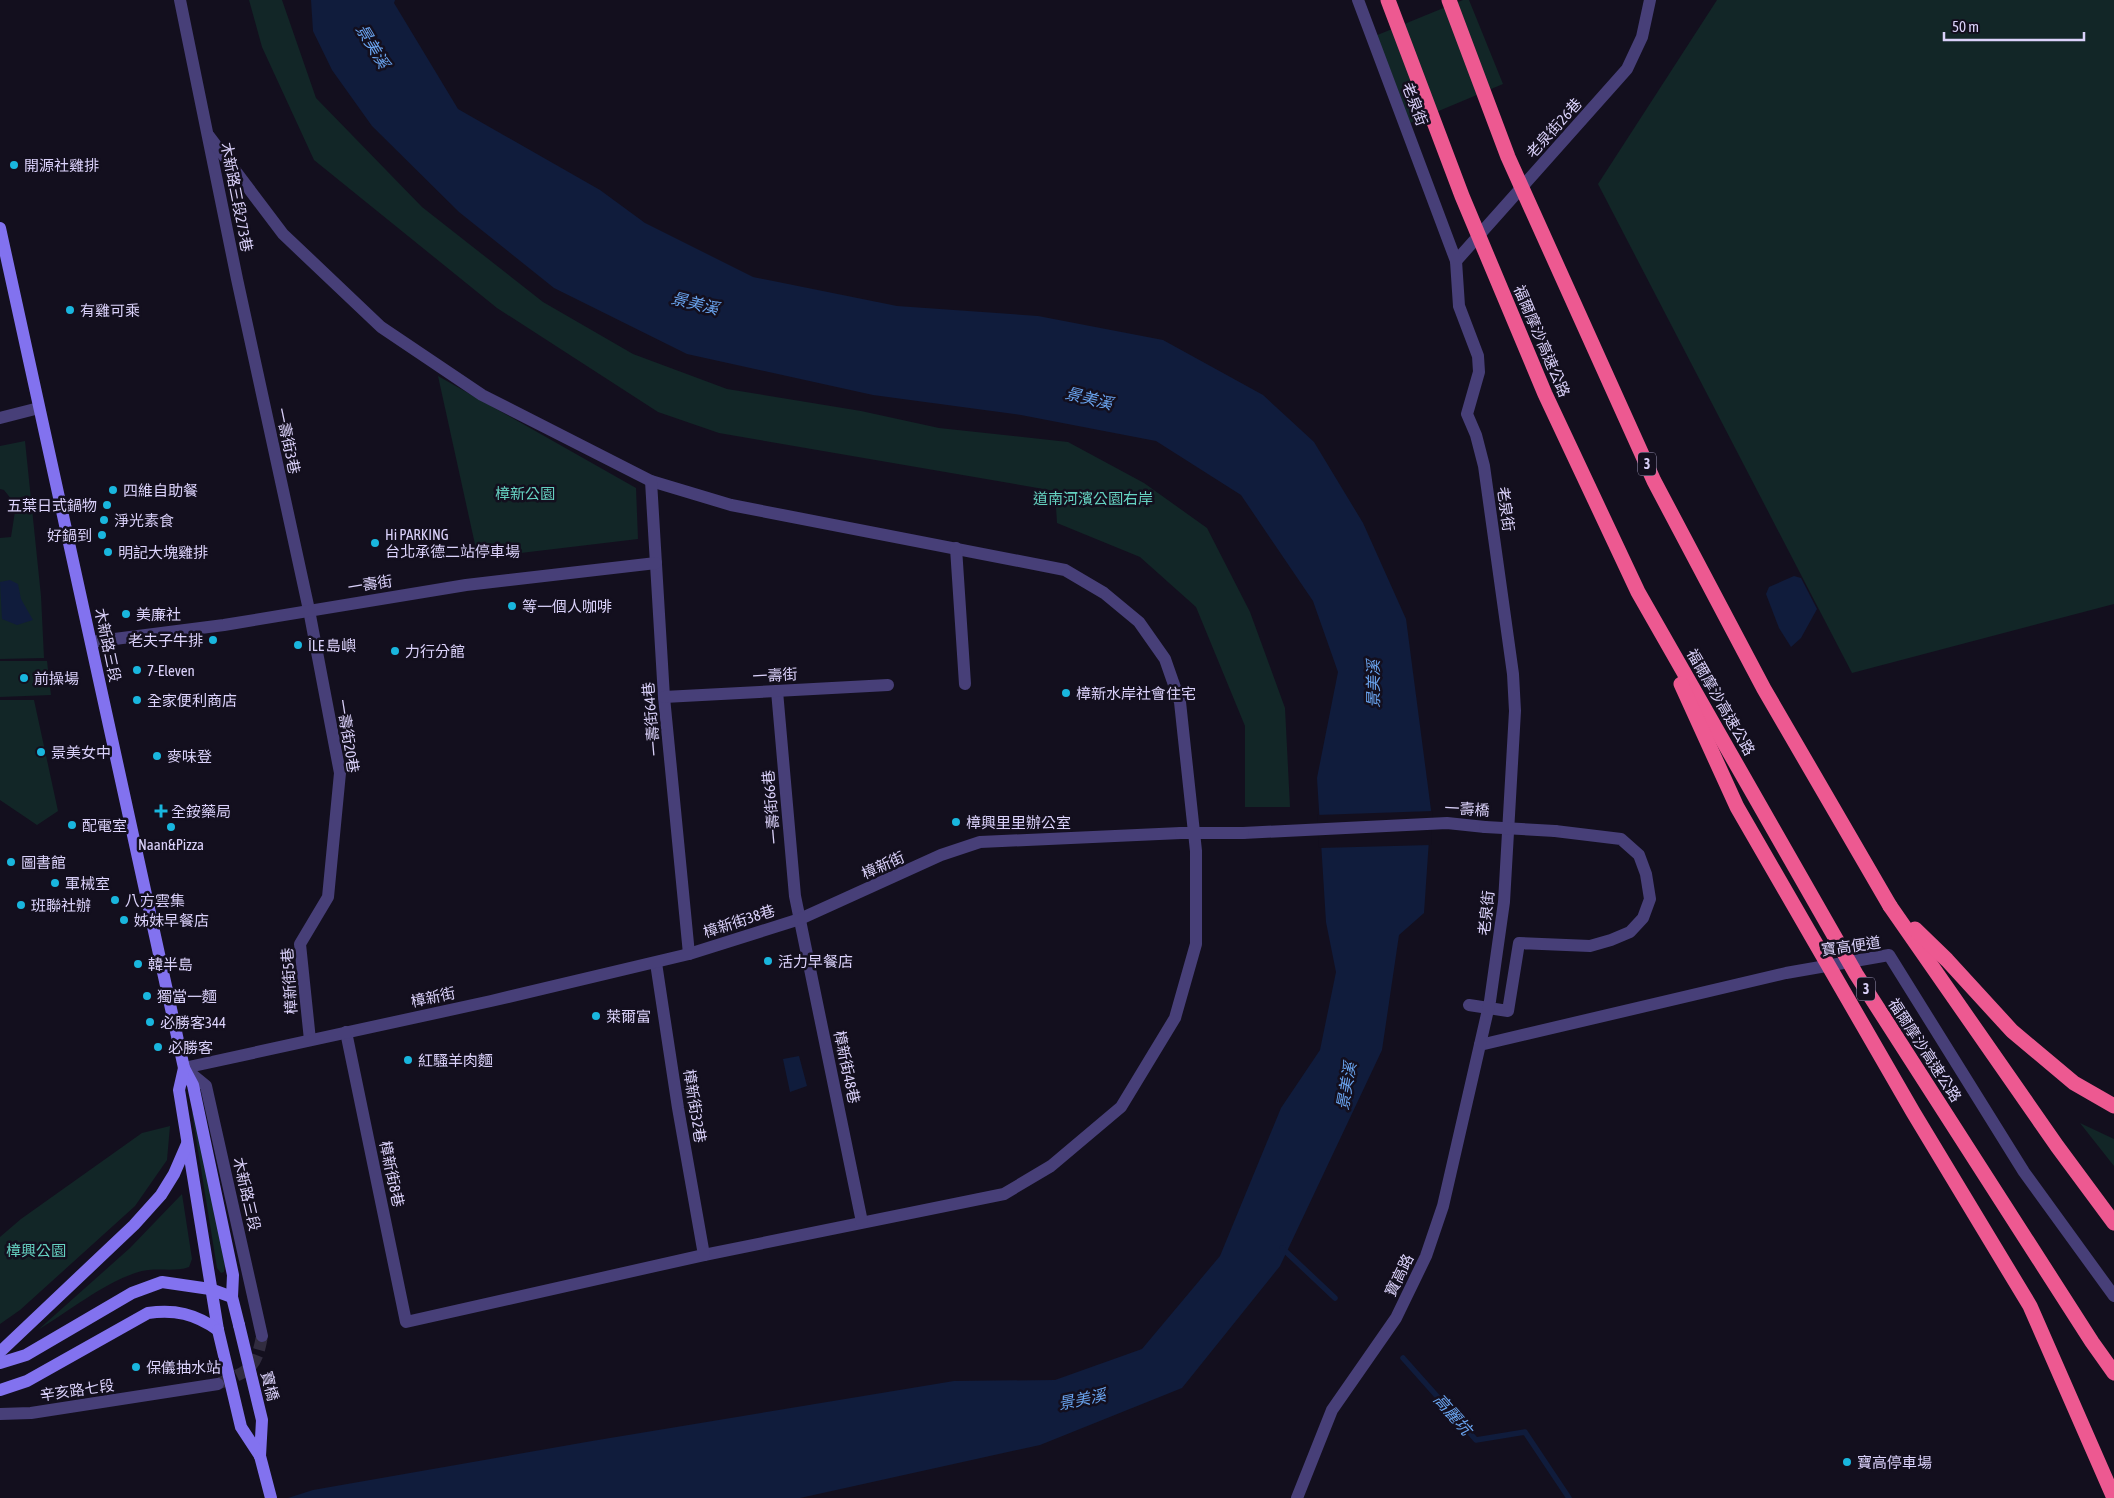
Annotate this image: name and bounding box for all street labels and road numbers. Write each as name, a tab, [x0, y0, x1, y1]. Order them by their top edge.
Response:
street label: 老泉街	[1399, 80, 1431, 128]
street label: 老泉街26巷	[1523, 95, 1585, 161]
street label: 木新路三段273巷	[218, 141, 256, 253]
street label: 福爾摩沙高速公路	[1511, 282, 1573, 400]
street label: 一壽街3巷	[273, 406, 303, 476]
road number: 3	[1638, 452, 1656, 476]
street label: 老泉街	[1494, 486, 1518, 532]
street label: 一壽街	[346, 572, 394, 596]
street label: 木新路三段	[92, 607, 124, 683]
street label: 福爾摩沙高速公路	[1684, 646, 1758, 758]
street label: 一壽街	[752, 665, 798, 685]
street label: 一壽街64巷	[639, 681, 663, 757]
street label: 一壽街20巷	[334, 698, 362, 774]
street label: 一壽街66巷	[759, 769, 783, 845]
street label: 一壽橋	[1444, 799, 1490, 819]
street label: 樟新街	[859, 848, 907, 882]
street label: 老泉街	[1475, 890, 1497, 936]
street label: 樟新街38巷	[701, 901, 777, 941]
street label: 寶高便道	[1820, 933, 1882, 959]
street label: 樟新街5巷	[278, 947, 300, 1015]
road number: 3	[1857, 978, 1875, 1001]
street label: 樟新街	[409, 984, 457, 1010]
street label: 福爾摩沙高速公路	[1885, 995, 1965, 1105]
street label: 樟新街48巷	[831, 1029, 863, 1105]
street label: 樟新街32巷	[681, 1068, 709, 1144]
street label: 樟新街8巷	[377, 1139, 407, 1209]
street label: 木新路三段	[230, 1156, 264, 1232]
street label: 寶高路	[1381, 1251, 1417, 1299]
street label: 寶橋	[258, 1369, 282, 1403]
street label: 辛亥路七段	[39, 1376, 115, 1404]

